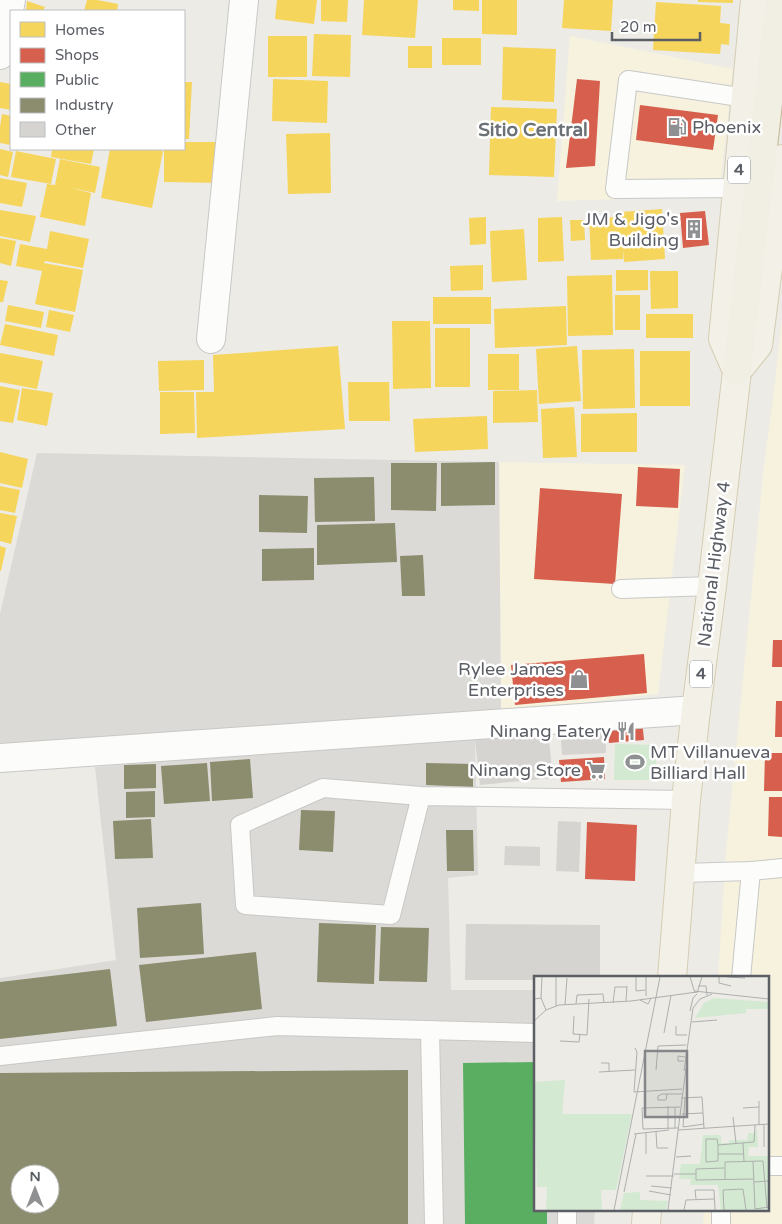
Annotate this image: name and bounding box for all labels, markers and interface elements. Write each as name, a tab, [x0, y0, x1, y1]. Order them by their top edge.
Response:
legend	[10, 10, 185, 150]
scale bar	[612, 10, 700, 42]
text: 20 m	[620, 18, 657, 36]
text: Homes	[55, 21, 105, 39]
text: Shops	[55, 46, 99, 64]
text: Public	[55, 71, 99, 89]
text: Industry	[55, 96, 114, 114]
fuel station icon: Phoenix	[666, 116, 688, 138]
place label: Phoenix	[692, 116, 761, 138]
district label: Sitio Central	[478, 119, 588, 141]
text: Other	[55, 121, 97, 139]
road number: 4	[728, 156, 750, 184]
place label: JM & Jigo's Building	[583, 208, 679, 251]
building icon: JM & Jigo's Building	[683, 218, 705, 240]
street label: National Highway 4	[693, 480, 735, 648]
place label: Rylee James Enterprises	[458, 658, 564, 701]
road number: 4	[690, 661, 712, 688]
shop icon: Rylee James Enterprises	[568, 668, 590, 690]
place label: Ninang Eatery	[489, 720, 611, 742]
restaurant icon: Ninang Eatery	[615, 720, 637, 742]
place label: MT Villanueva Billiard Hall	[650, 741, 770, 784]
sports icon: MT Villanueva Billiard Hall	[624, 751, 646, 773]
place label: Ninang Store	[469, 759, 581, 781]
supermarket icon: Ninang Store	[585, 759, 607, 781]
inset map	[534, 976, 770, 1212]
north arrow	[10, 1164, 60, 1214]
text: N	[29, 1168, 41, 1185]

